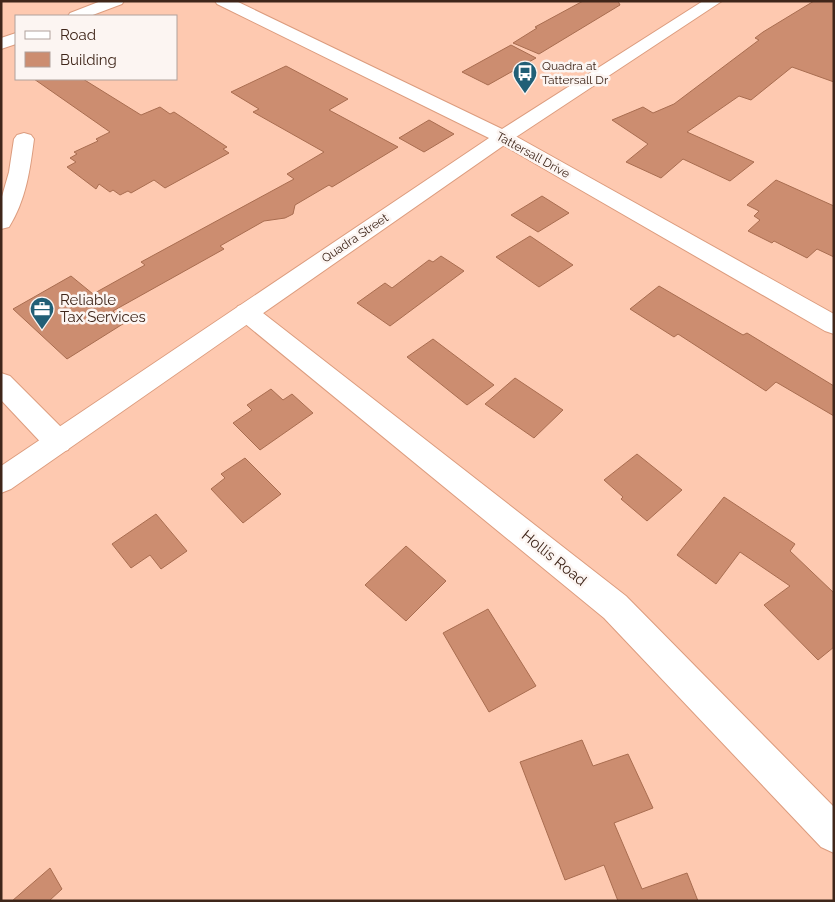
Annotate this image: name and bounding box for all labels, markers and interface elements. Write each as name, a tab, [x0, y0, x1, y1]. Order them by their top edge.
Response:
legend	[15, 15, 178, 80]
text: Road	[60, 26, 96, 44]
text: Building	[60, 51, 117, 69]
place label: Quadra at Tattersall Dr	[542, 59, 609, 87]
bus stop icon: Quadra at Tattersall Dr	[512, 60, 538, 94]
street label: Tattersall Drive	[494, 129, 572, 181]
street label: Quadra Street	[319, 211, 391, 265]
place label: Reliable Tax Services	[60, 291, 146, 326]
office icon: Reliable Tax Services	[29, 296, 55, 330]
street label: Hollis Road	[518, 526, 590, 590]

